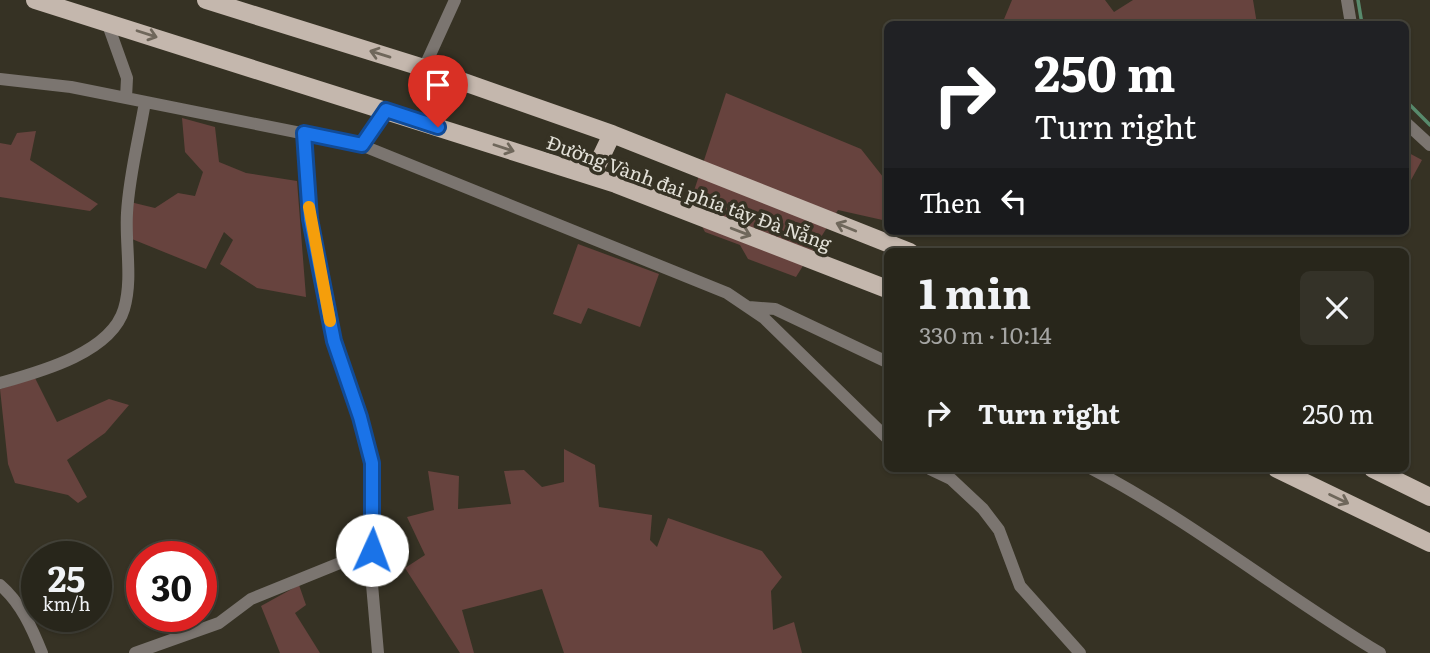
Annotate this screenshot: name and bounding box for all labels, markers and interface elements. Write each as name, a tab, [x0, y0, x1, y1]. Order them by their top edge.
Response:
one-way arrow	[136, 29, 158, 42]
text: 250 m	[1034, 34, 1176, 107]
one-way arrow	[370, 47, 392, 59]
icon: right	[919, 49, 1010, 140]
pin	[408, 55, 468, 127]
icon: arrive	[419, 66, 457, 104]
text: Turn right	[1034, 101, 1196, 149]
street label: Đường Vành đai phía tây Đà Nẵng	[543, 127, 836, 257]
one-way arrow	[492, 143, 514, 155]
text: Then	[919, 182, 981, 221]
icon: left	[995, 182, 1033, 220]
one-way arrow	[836, 219, 858, 232]
one-way arrow	[730, 227, 751, 240]
text: 1 min	[919, 260, 1031, 322]
button: close	[1300, 271, 1374, 345]
text: 330 m · 10:14	[919, 317, 1052, 351]
text: Turn right	[978, 393, 1120, 432]
text: 250 m	[1302, 393, 1374, 432]
icon: right	[919, 394, 957, 432]
one-way arrow	[1328, 492, 1349, 506]
position arrow	[335, 513, 409, 587]
speed limit sign: 30	[126, 541, 217, 632]
text: 25	[48, 551, 85, 603]
text: km/h	[43, 590, 90, 617]

